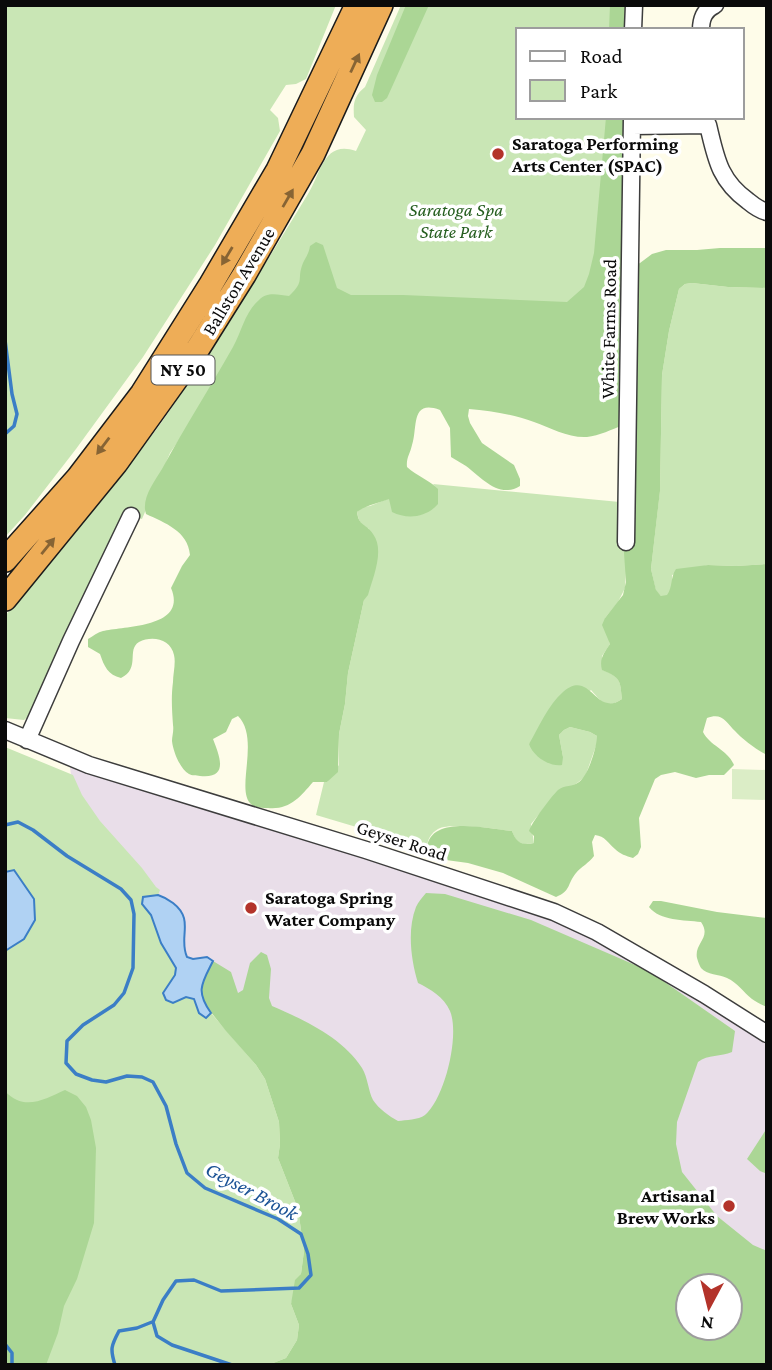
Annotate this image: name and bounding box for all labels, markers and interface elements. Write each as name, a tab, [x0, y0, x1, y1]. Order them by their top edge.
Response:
legend	[516, 28, 744, 119]
text: Road	[580, 44, 623, 68]
one-way arrow	[349, 53, 361, 73]
text: Park	[580, 79, 617, 103]
place label: Saratoga Performing Arts Center (SPAC)	[511, 133, 679, 177]
marker: Saratoga Performing Arts Center (SPAC)	[490, 146, 506, 162]
one-way arrow	[282, 188, 294, 208]
park label: Saratoga Spa State Park	[409, 199, 503, 242]
street label: Ballston Avenue	[198, 224, 279, 339]
one-way arrow	[221, 247, 234, 266]
street label: White Farms Road	[597, 259, 620, 399]
road number: NY 50	[152, 356, 214, 384]
one-way arrow	[96, 437, 110, 455]
one-way arrow	[41, 538, 56, 556]
street label: Geyser Road	[354, 816, 450, 865]
place label: Saratoga Spring Water Company	[264, 887, 396, 930]
marker: Saratoga Spring Water Company	[243, 900, 259, 916]
water label: Geyser Brook	[202, 1157, 303, 1226]
place label: Artisanal Brew Works	[617, 1185, 715, 1228]
marker: Artisanal Brew Works	[721, 1198, 737, 1214]
north arrow	[674, 1272, 744, 1342]
text: N	[699, 1312, 715, 1335]

